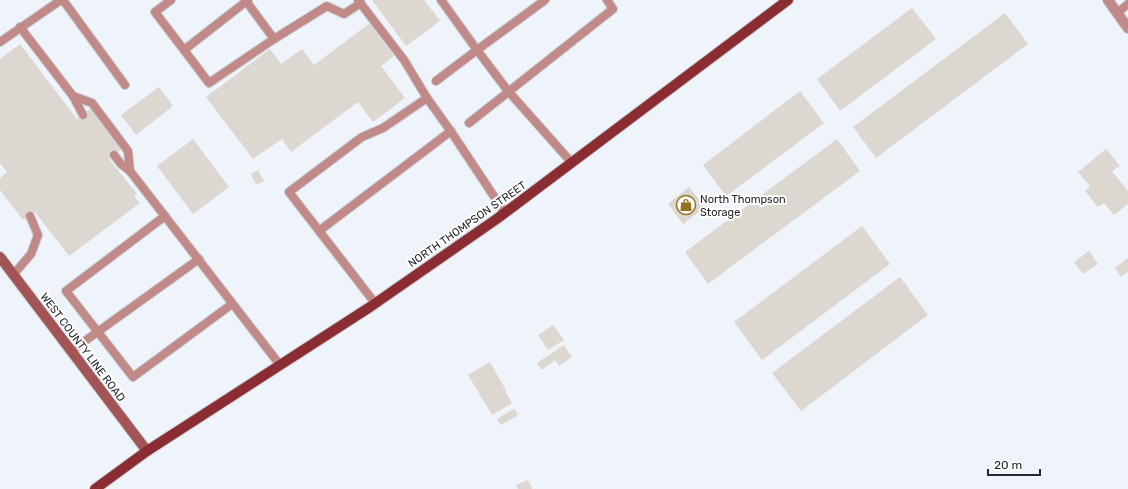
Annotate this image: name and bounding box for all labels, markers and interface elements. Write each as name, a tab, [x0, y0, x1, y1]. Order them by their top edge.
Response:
street label: NORTH THOMPSON STREET	[406, 178, 529, 270]
place label: North Thompson Storage	[700, 193, 786, 219]
shop icon: North Thompson Storage	[675, 194, 697, 216]
street label: WEST COUNTY LINE ROAD	[37, 290, 128, 404]
scale bar	[988, 451, 1040, 477]
text: 20 m	[994, 458, 1022, 472]

